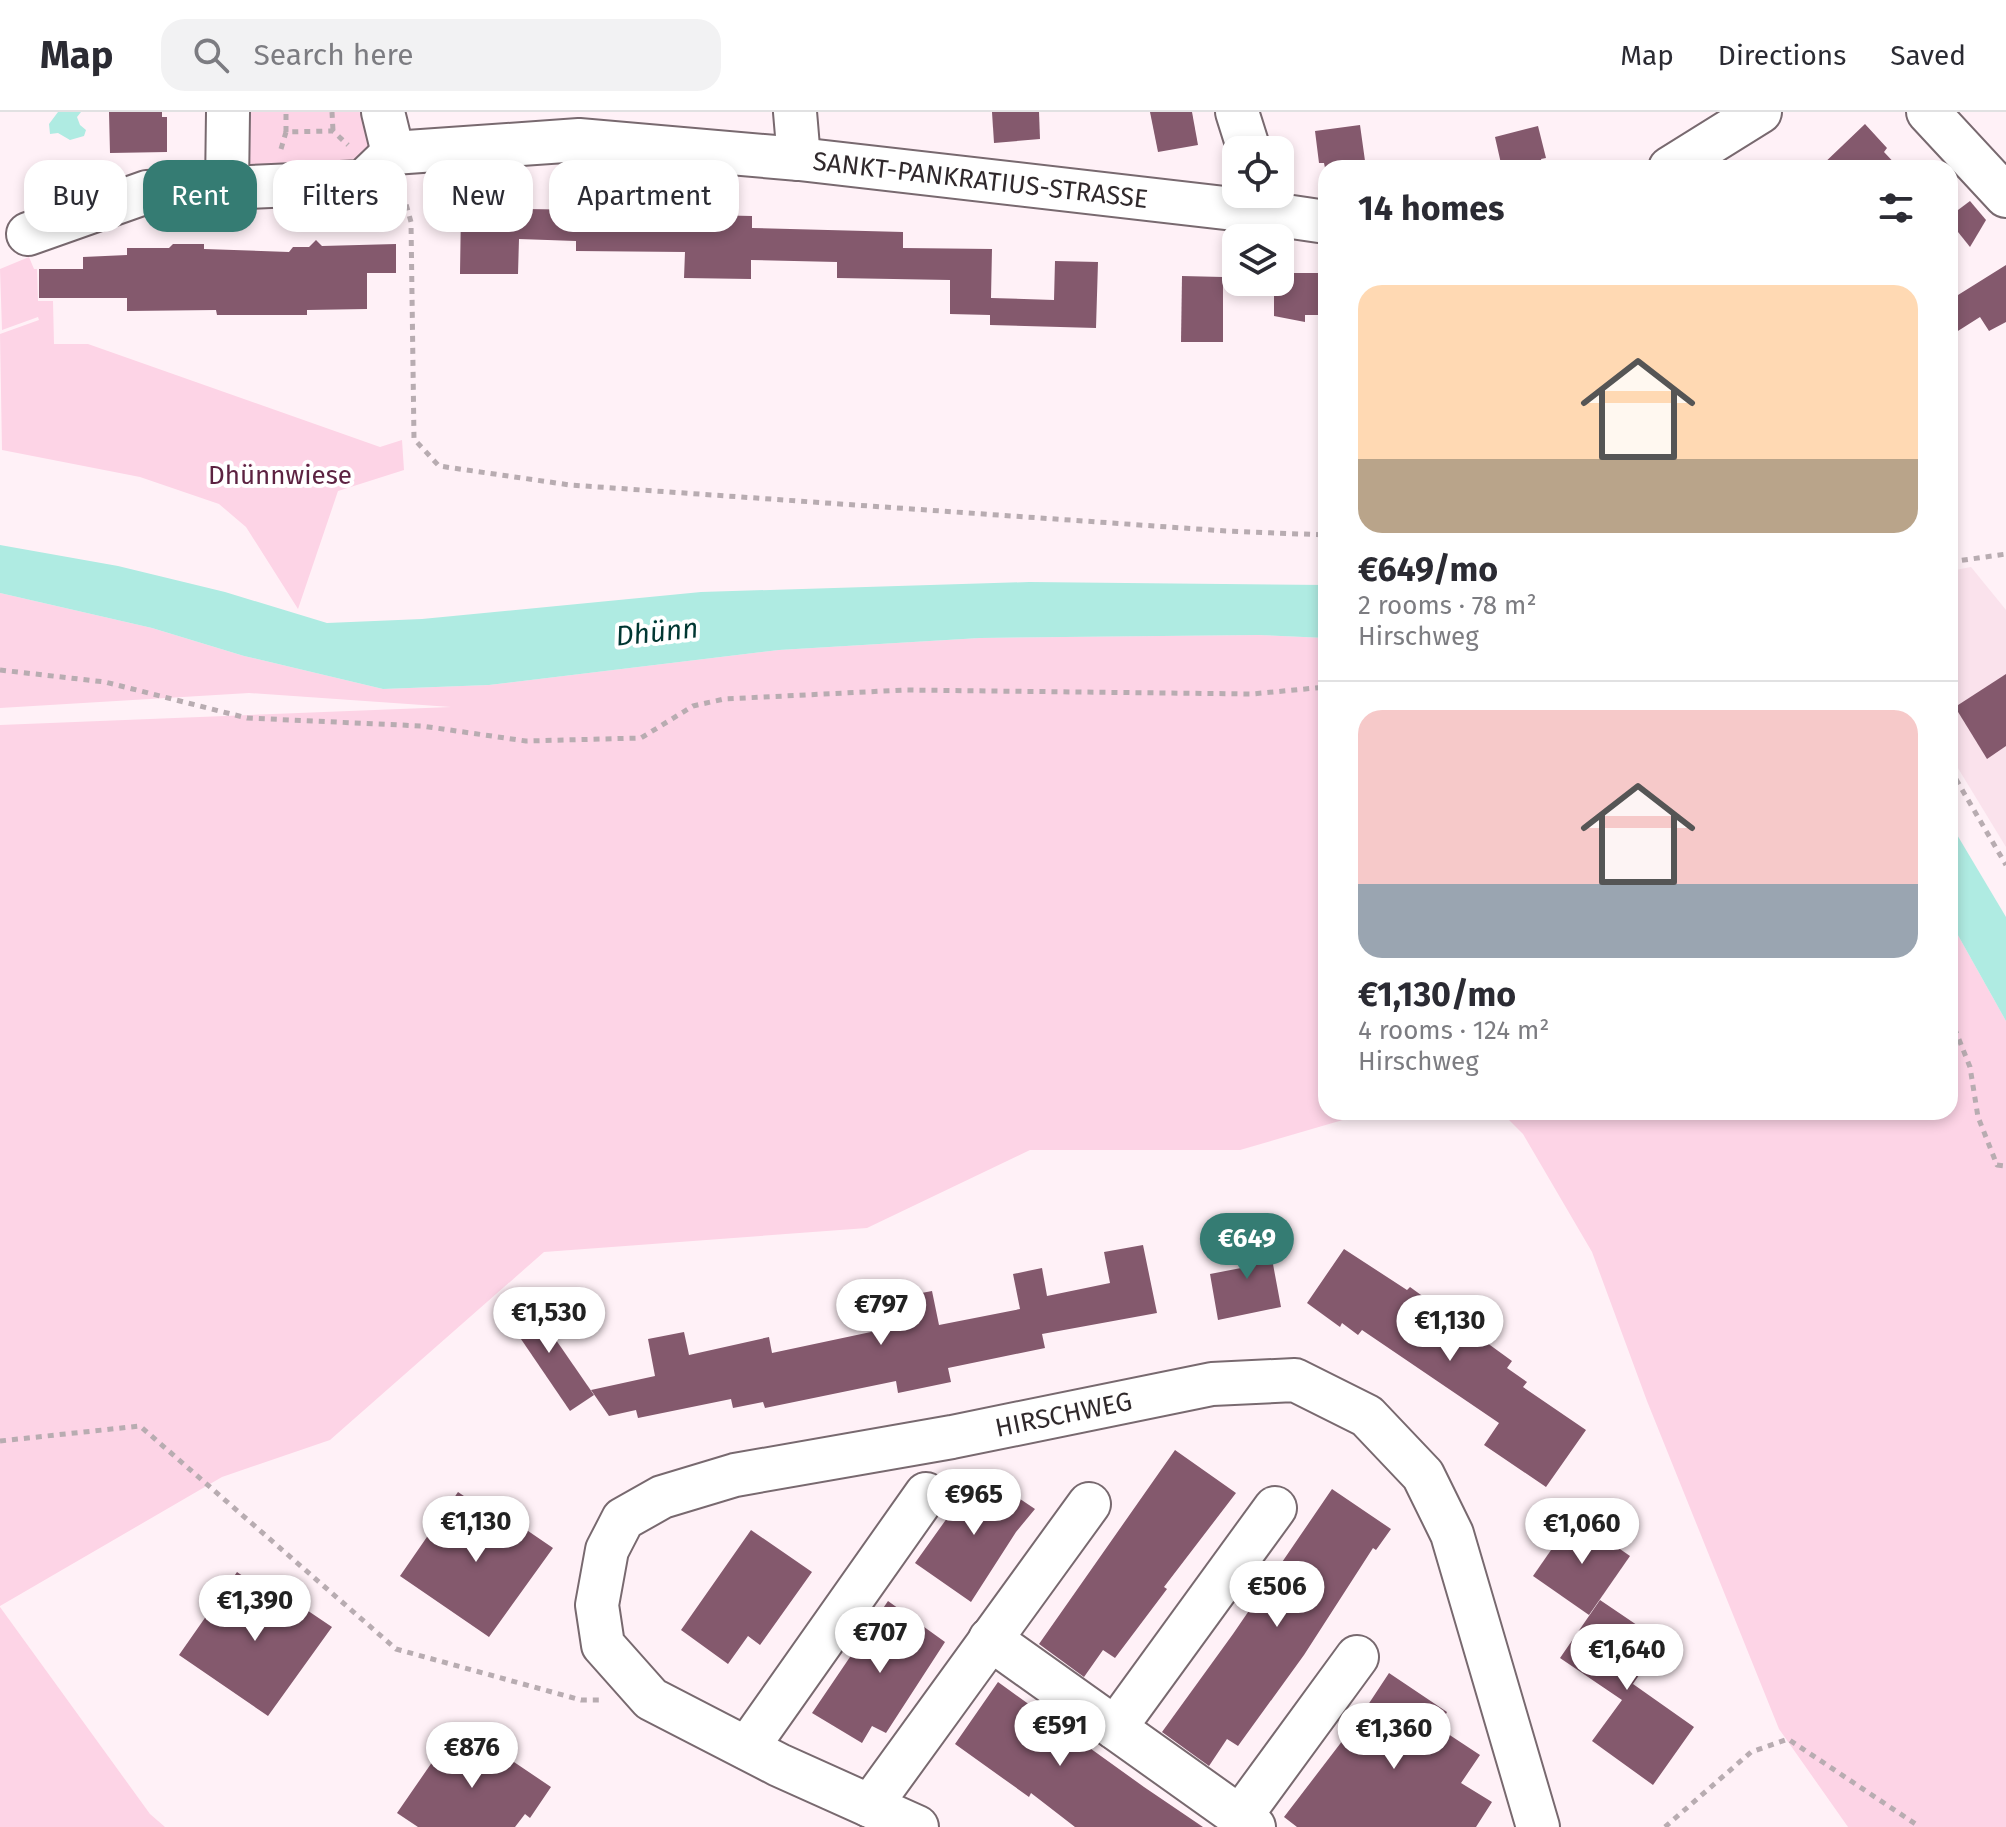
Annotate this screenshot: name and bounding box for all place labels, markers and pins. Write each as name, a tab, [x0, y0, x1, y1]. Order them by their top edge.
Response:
pin: €649	[1200, 1213, 1294, 1281]
pin: €797	[834, 1279, 928, 1347]
pin: €1,530	[484, 1287, 614, 1355]
pin: €1,130	[1385, 1295, 1515, 1363]
pin: €965	[927, 1469, 1021, 1537]
pin: €1,130	[411, 1496, 541, 1564]
pin: €1,060	[1517, 1498, 1647, 1566]
pin: €506	[1230, 1561, 1324, 1629]
pin: €1,390	[190, 1575, 320, 1643]
pin: €707	[833, 1607, 927, 1675]
pin: €1,640	[1562, 1624, 1692, 1692]
pin: €591	[1013, 1700, 1107, 1768]
pin: €1,360	[1329, 1703, 1459, 1771]
pin: €876	[425, 1722, 519, 1790]

